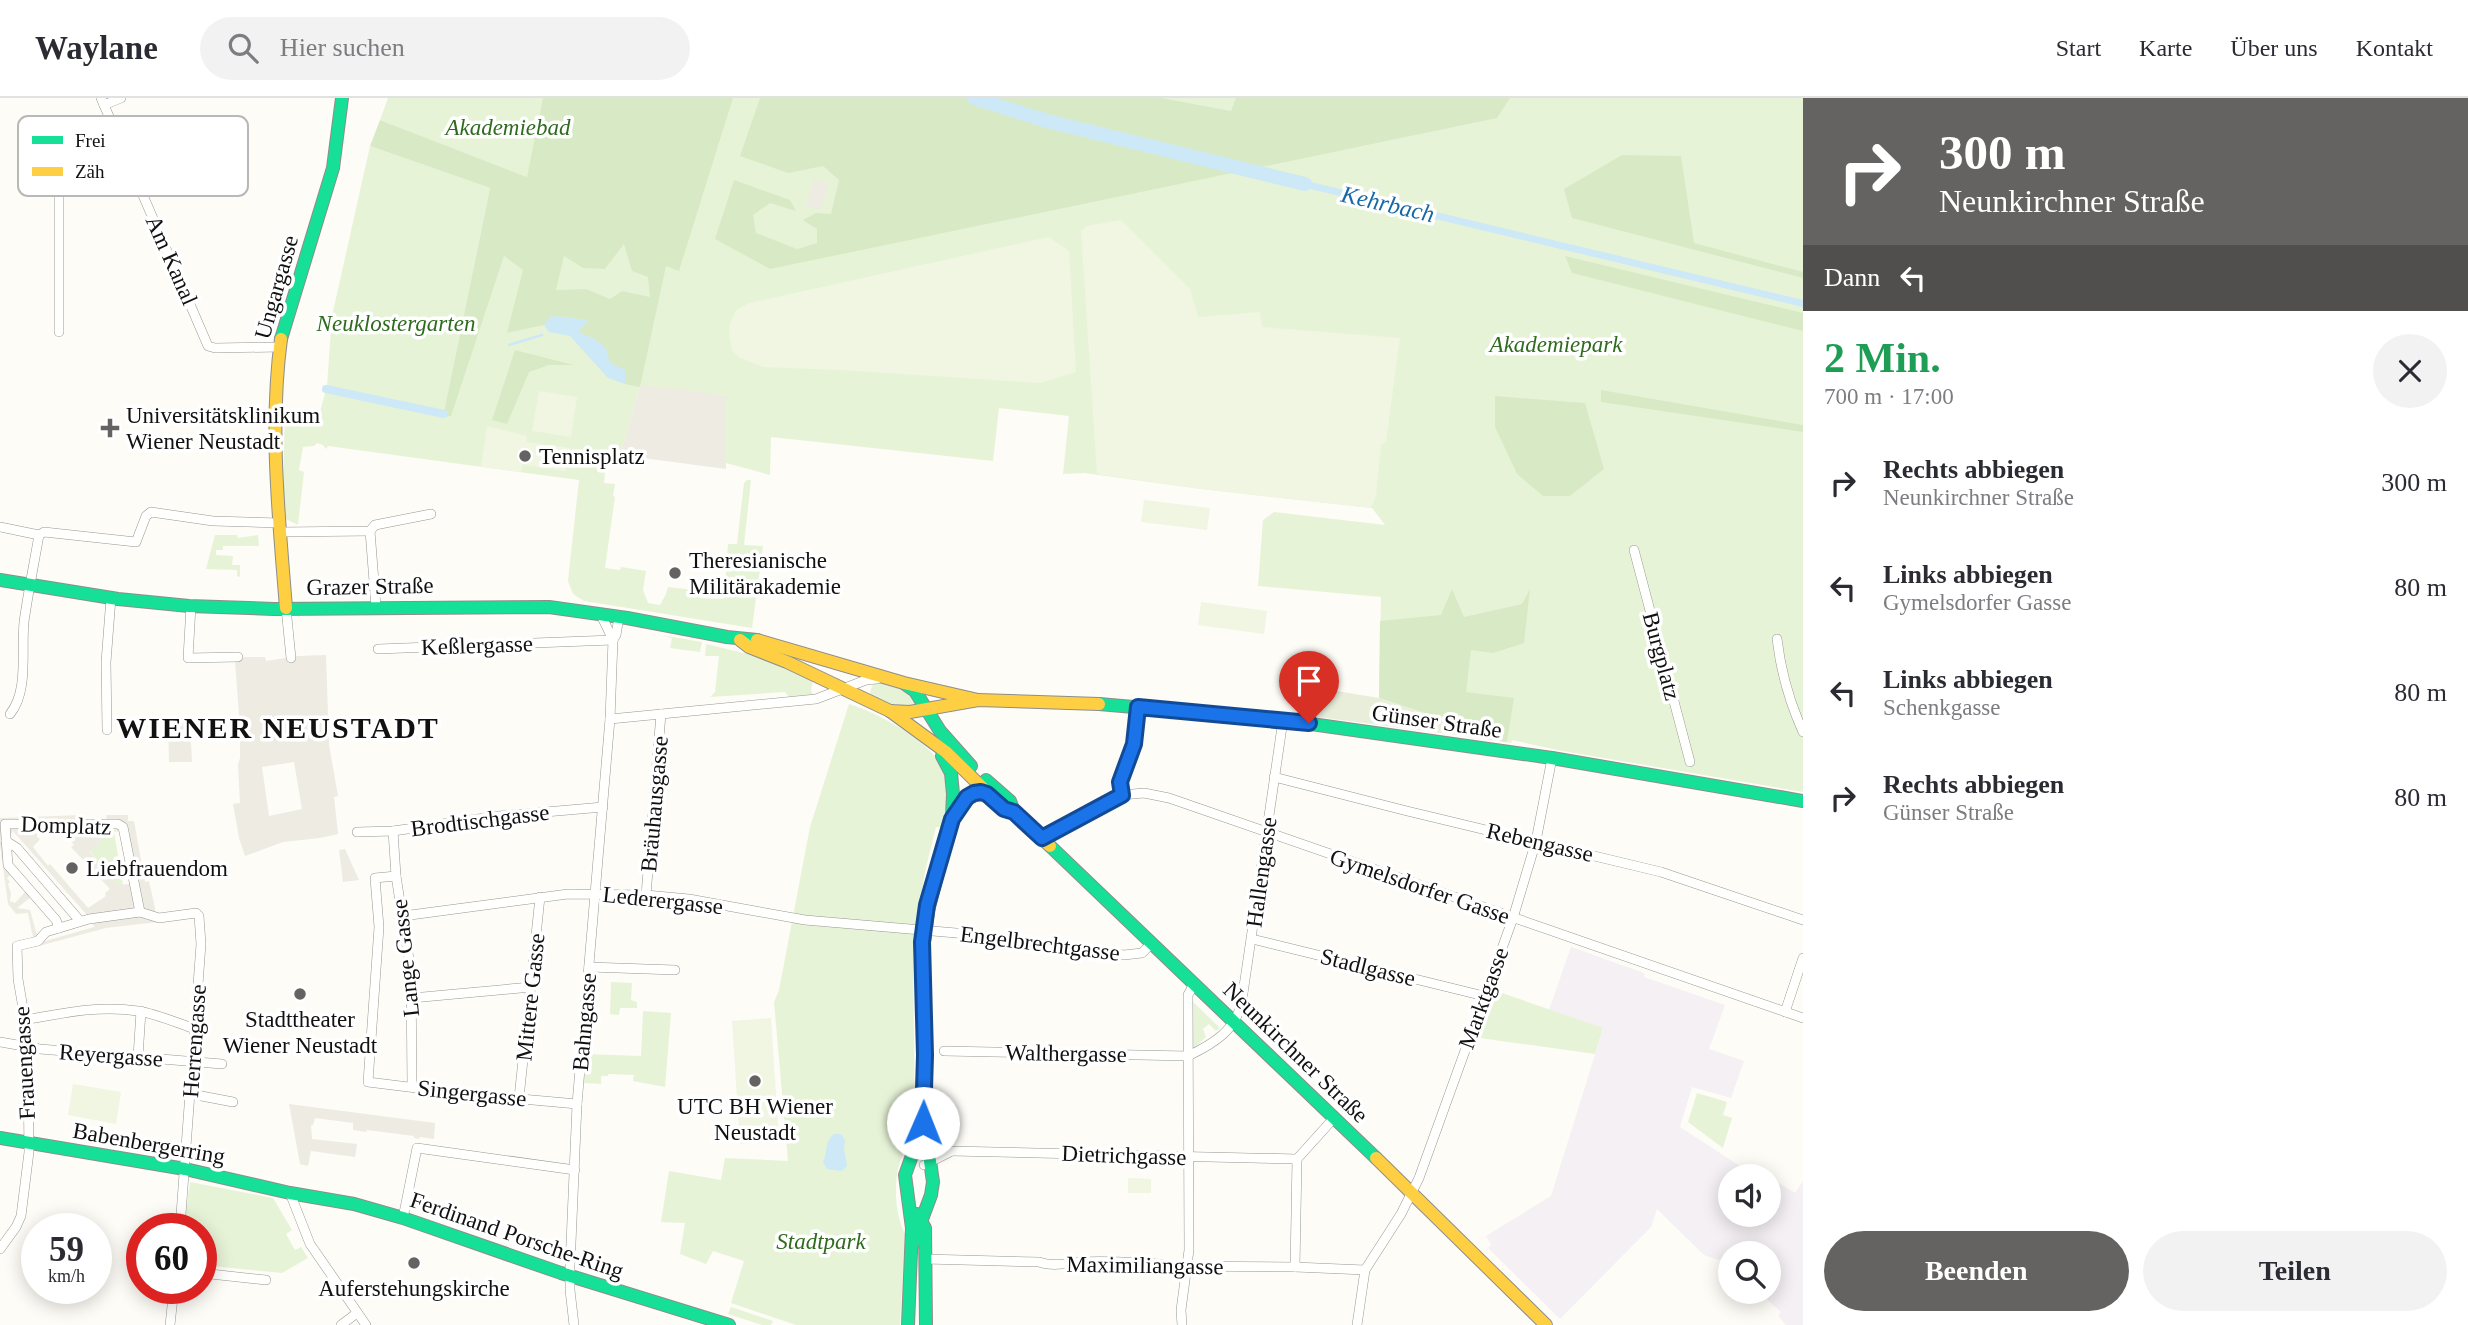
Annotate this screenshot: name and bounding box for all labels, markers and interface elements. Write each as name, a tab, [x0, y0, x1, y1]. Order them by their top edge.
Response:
search box	[200, 17, 690, 80]
icon: search	[224, 29, 262, 67]
text: Waylane	[35, 30, 158, 66]
text: Hier suchen	[280, 33, 405, 62]
text: Start	[2056, 35, 2101, 61]
text: Karte	[2139, 35, 2192, 61]
text: Über uns	[2230, 35, 2318, 61]
text: Kontakt	[2356, 35, 2433, 61]
park label: Akademiebad	[443, 115, 571, 140]
legend	[18, 116, 248, 196]
text: 300 m	[1939, 125, 2066, 180]
icon: right	[1824, 126, 1915, 217]
text: Frei	[75, 130, 106, 151]
text: Zäh	[75, 161, 105, 182]
water label: Kehrbach	[1338, 180, 1437, 227]
text: Neunkirchner Straße	[1939, 183, 2205, 219]
street label: Am Kanal	[141, 212, 202, 309]
street label: Ungargasse	[250, 232, 303, 342]
icon: left	[1894, 259, 1932, 297]
text: Dann	[1824, 263, 1880, 292]
park label: Neuklostergarten	[316, 311, 475, 336]
park label: Akademiepark	[1488, 332, 1623, 357]
button: close	[2373, 334, 2447, 408]
text: 2 Min.	[1824, 335, 1941, 381]
text: 700 m · 17:00	[1824, 384, 1954, 409]
place label: Universitätsklinikum Wiener Neustadt	[126, 403, 320, 454]
marker: Universitätsklinikum Wiener Neustadt	[100, 418, 120, 438]
place label: Tennisplatz	[539, 444, 645, 469]
marker: Tennisplatz	[517, 448, 533, 464]
text: Rechts abbiegen	[1883, 455, 2064, 484]
icon: right	[1824, 464, 1862, 502]
text: 300 m	[2381, 468, 2447, 497]
text: Neunkirchner Straße	[1883, 485, 2074, 510]
place label: Theresianische Militärakademie	[689, 548, 841, 599]
text: Links abbiegen	[1883, 560, 2053, 589]
marker: Theresianische Militärakademie	[667, 565, 683, 581]
icon: left	[1824, 569, 1862, 607]
street label: Grazer Straße	[306, 573, 434, 600]
text: 80 m	[2394, 573, 2447, 602]
text: Gymelsdorfer Gasse	[1883, 590, 2071, 615]
street label: Burgplatz	[1638, 609, 1685, 703]
street label: Keßlergasse	[421, 631, 533, 660]
pin	[1279, 651, 1339, 723]
icon: arrive	[1290, 662, 1328, 700]
text: Links abbiegen	[1883, 665, 2053, 694]
icon: left	[1824, 674, 1862, 712]
text: 80 m	[2394, 678, 2447, 707]
text: Schenkgasse	[1883, 695, 2001, 720]
street label: Günser Straße	[1370, 700, 1504, 743]
district label: WIENER NEUSTADT	[116, 711, 440, 744]
street label: Bräuhausgasse	[636, 735, 673, 873]
text: Rechts abbiegen	[1883, 770, 2064, 799]
icon: right	[1824, 779, 1862, 817]
text: 80 m	[2394, 783, 2447, 812]
street label: Brodtischgasse	[409, 800, 551, 841]
text: Günser Straße	[1883, 800, 2014, 825]
street label: Domplatz	[20, 811, 112, 840]
street label: Hallengasse	[1241, 815, 1282, 929]
street label: Rebengasse	[1484, 818, 1596, 867]
street label: Gymelsdorfer Gasse	[1327, 844, 1513, 929]
place label: Liebfrauendom	[86, 856, 228, 881]
marker: Liebfrauendom	[64, 860, 80, 876]
street label: Lederergasse	[602, 882, 724, 919]
street label: Lange Gasse	[387, 898, 424, 1018]
street label: Engelbrechtgasse	[959, 921, 1121, 966]
street label: Mittere Gasse	[511, 932, 550, 1062]
street label: Stadlgasse	[1318, 944, 1418, 991]
street label: Marktgasse	[1454, 944, 1513, 1052]
street label: Bahngasse	[568, 972, 601, 1072]
street label: Neunkirchner Straße	[1218, 977, 1373, 1128]
street label: Herrengasse	[178, 983, 211, 1099]
marker: Stadttheater Wiener Neustadt	[292, 986, 308, 1002]
street label: Frauengasse	[9, 1006, 40, 1120]
place label: Stadttheater Wiener Neustadt	[223, 1007, 378, 1058]
street label: Reyergasse	[58, 1039, 164, 1072]
street label: Walthergasse	[1005, 1040, 1127, 1067]
marker: UTC BH Wiener Neustadt	[747, 1073, 763, 1089]
street label: Singergasse	[416, 1075, 528, 1112]
position arrow	[886, 1086, 960, 1160]
place label: UTC BH Wiener Neustadt	[677, 1094, 833, 1145]
street label: Babenbergerring	[71, 1118, 227, 1169]
street label: Dietrichgasse	[1061, 1141, 1187, 1170]
map controls	[1718, 1164, 1781, 1304]
button: sound	[1718, 1164, 1781, 1227]
street label: Ferdinand Porsche-Ring	[407, 1187, 627, 1284]
speed limit sign: 60	[126, 1213, 217, 1304]
park label: Stadtpark	[776, 1229, 867, 1254]
text: 59	[49, 1230, 84, 1269]
button: Beenden	[1824, 1231, 2129, 1311]
button: Teilen	[2143, 1231, 2447, 1311]
button: search	[1718, 1241, 1781, 1304]
street label: Maximiliangasse	[1066, 1252, 1224, 1279]
marker: Auferstehungskirche	[406, 1255, 422, 1271]
text: km/h	[48, 1266, 85, 1286]
place label: Auferstehungskirche	[318, 1276, 510, 1301]

